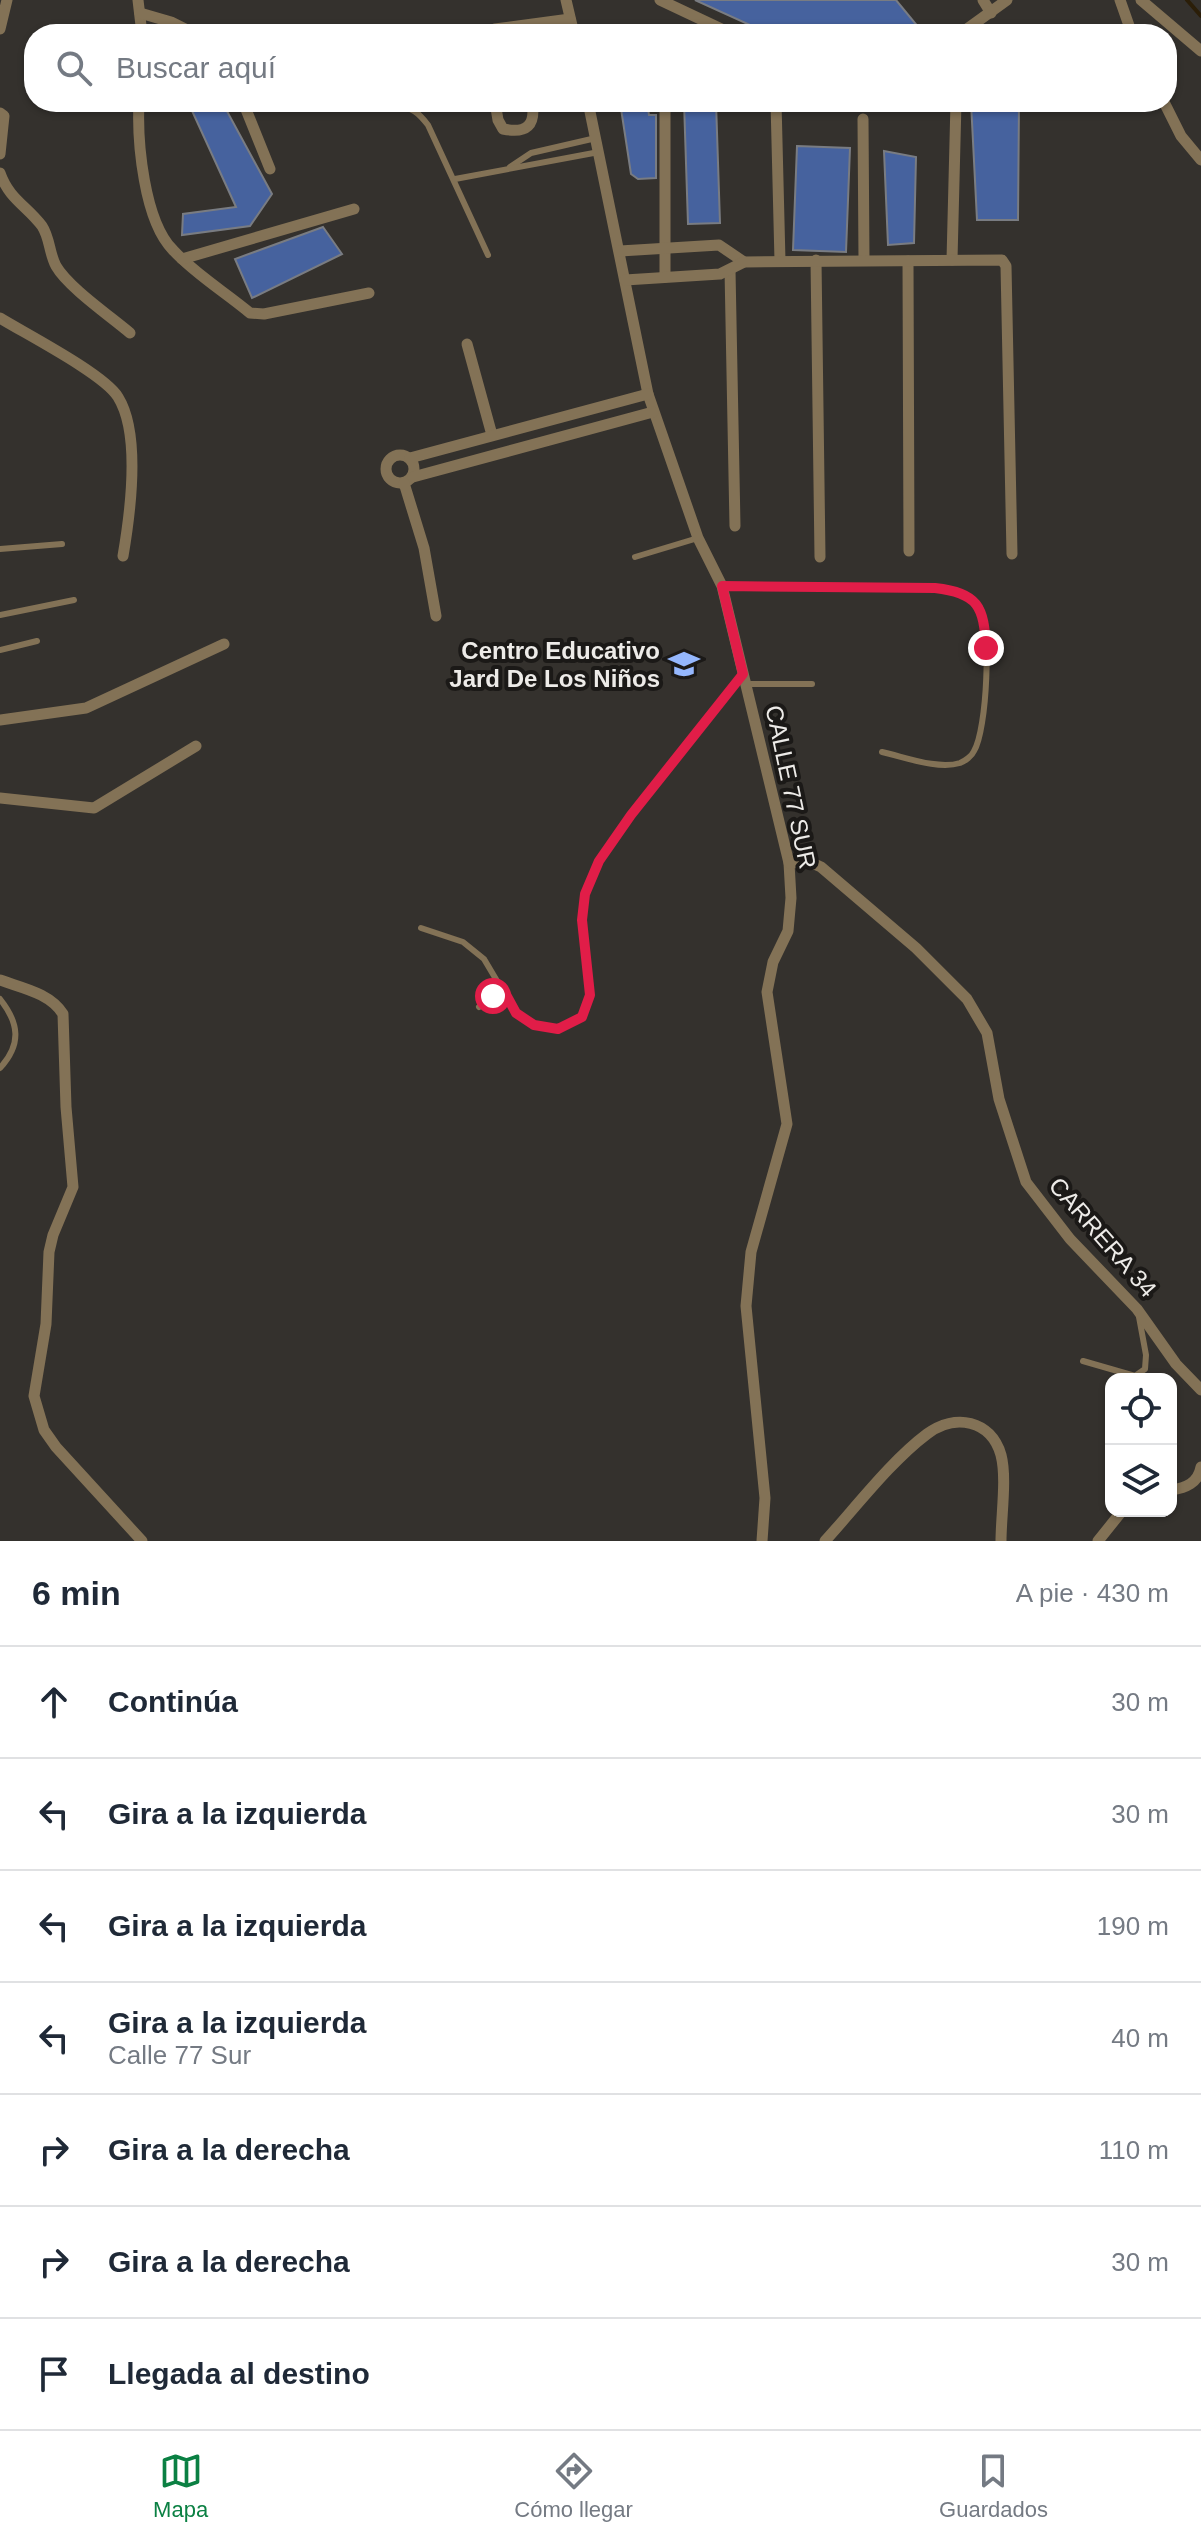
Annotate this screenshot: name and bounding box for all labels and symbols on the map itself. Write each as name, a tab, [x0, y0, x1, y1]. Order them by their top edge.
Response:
route end	[968, 630, 1004, 666]
place label: Centro Educativo Jard De Los Niños	[449, 637, 660, 692]
school or university icon: Centro Educativo Jard De Los Niños	[667, 647, 701, 681]
street label: CALLE 77 SUR	[760, 703, 822, 871]
route start	[475, 978, 511, 1014]
street label: CARRERA 34	[1044, 1172, 1162, 1302]

